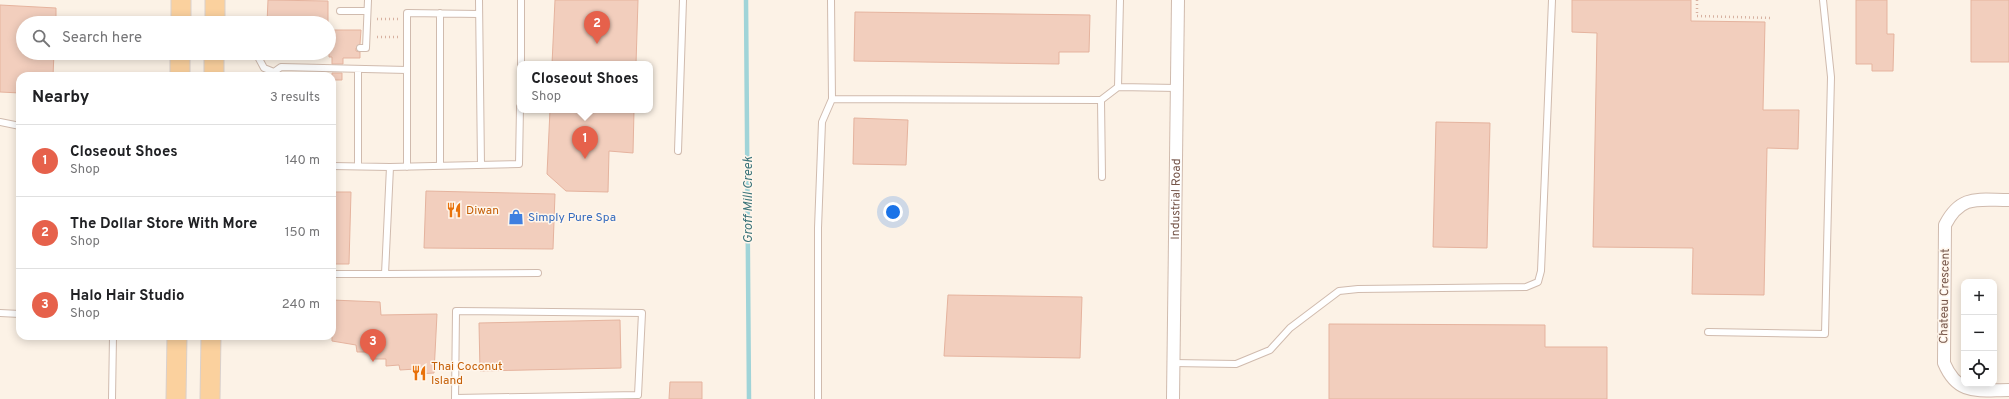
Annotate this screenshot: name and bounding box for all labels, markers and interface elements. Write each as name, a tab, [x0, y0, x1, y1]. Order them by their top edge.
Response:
pin: 2	[584, 11, 610, 44]
search box	[16, 16, 336, 60]
icon: search	[30, 27, 52, 49]
text: Search here	[62, 29, 142, 48]
popup	[517, 61, 653, 113]
text: Closeout Shoes	[531, 70, 639, 89]
text: Nearby	[32, 87, 89, 109]
text: Shop	[531, 89, 561, 105]
text: 3 results	[270, 90, 320, 106]
pin: 1	[572, 126, 598, 159]
text: Closeout Shoes	[70, 143, 178, 162]
text: 1	[42, 153, 48, 169]
text: 140 m	[285, 153, 320, 169]
water label: Groff Mill Creek	[741, 156, 757, 244]
street label: Industrial Road	[1168, 158, 1185, 240]
text: Shop	[70, 162, 100, 178]
restaurant icon: Diwan	[445, 201, 463, 219]
your location	[883, 202, 903, 222]
place label: Diwan	[466, 203, 499, 219]
shop icon: Simply Pure Spa	[507, 208, 525, 226]
place label: Simply Pure Spa	[528, 210, 616, 226]
text: The Dollar Store With More	[70, 215, 257, 234]
text: 2	[41, 225, 49, 241]
text: 150 m	[285, 225, 320, 241]
text: Shop	[70, 234, 100, 250]
street label: Chateau Crescent	[1936, 248, 1954, 344]
map controls	[1961, 279, 1997, 387]
button: +	[1961, 279, 1997, 315]
text: Halo Hair Studio	[70, 287, 185, 306]
text: 3	[41, 297, 49, 313]
text: 240 m	[282, 297, 320, 313]
text: Shop	[70, 306, 100, 322]
button: −	[1961, 315, 1997, 351]
pin: 3	[360, 329, 386, 362]
button: locate	[1961, 351, 1997, 387]
place label: Thai Coconut Island	[431, 359, 503, 389]
restaurant icon: Thai Coconut Island	[410, 364, 428, 382]

